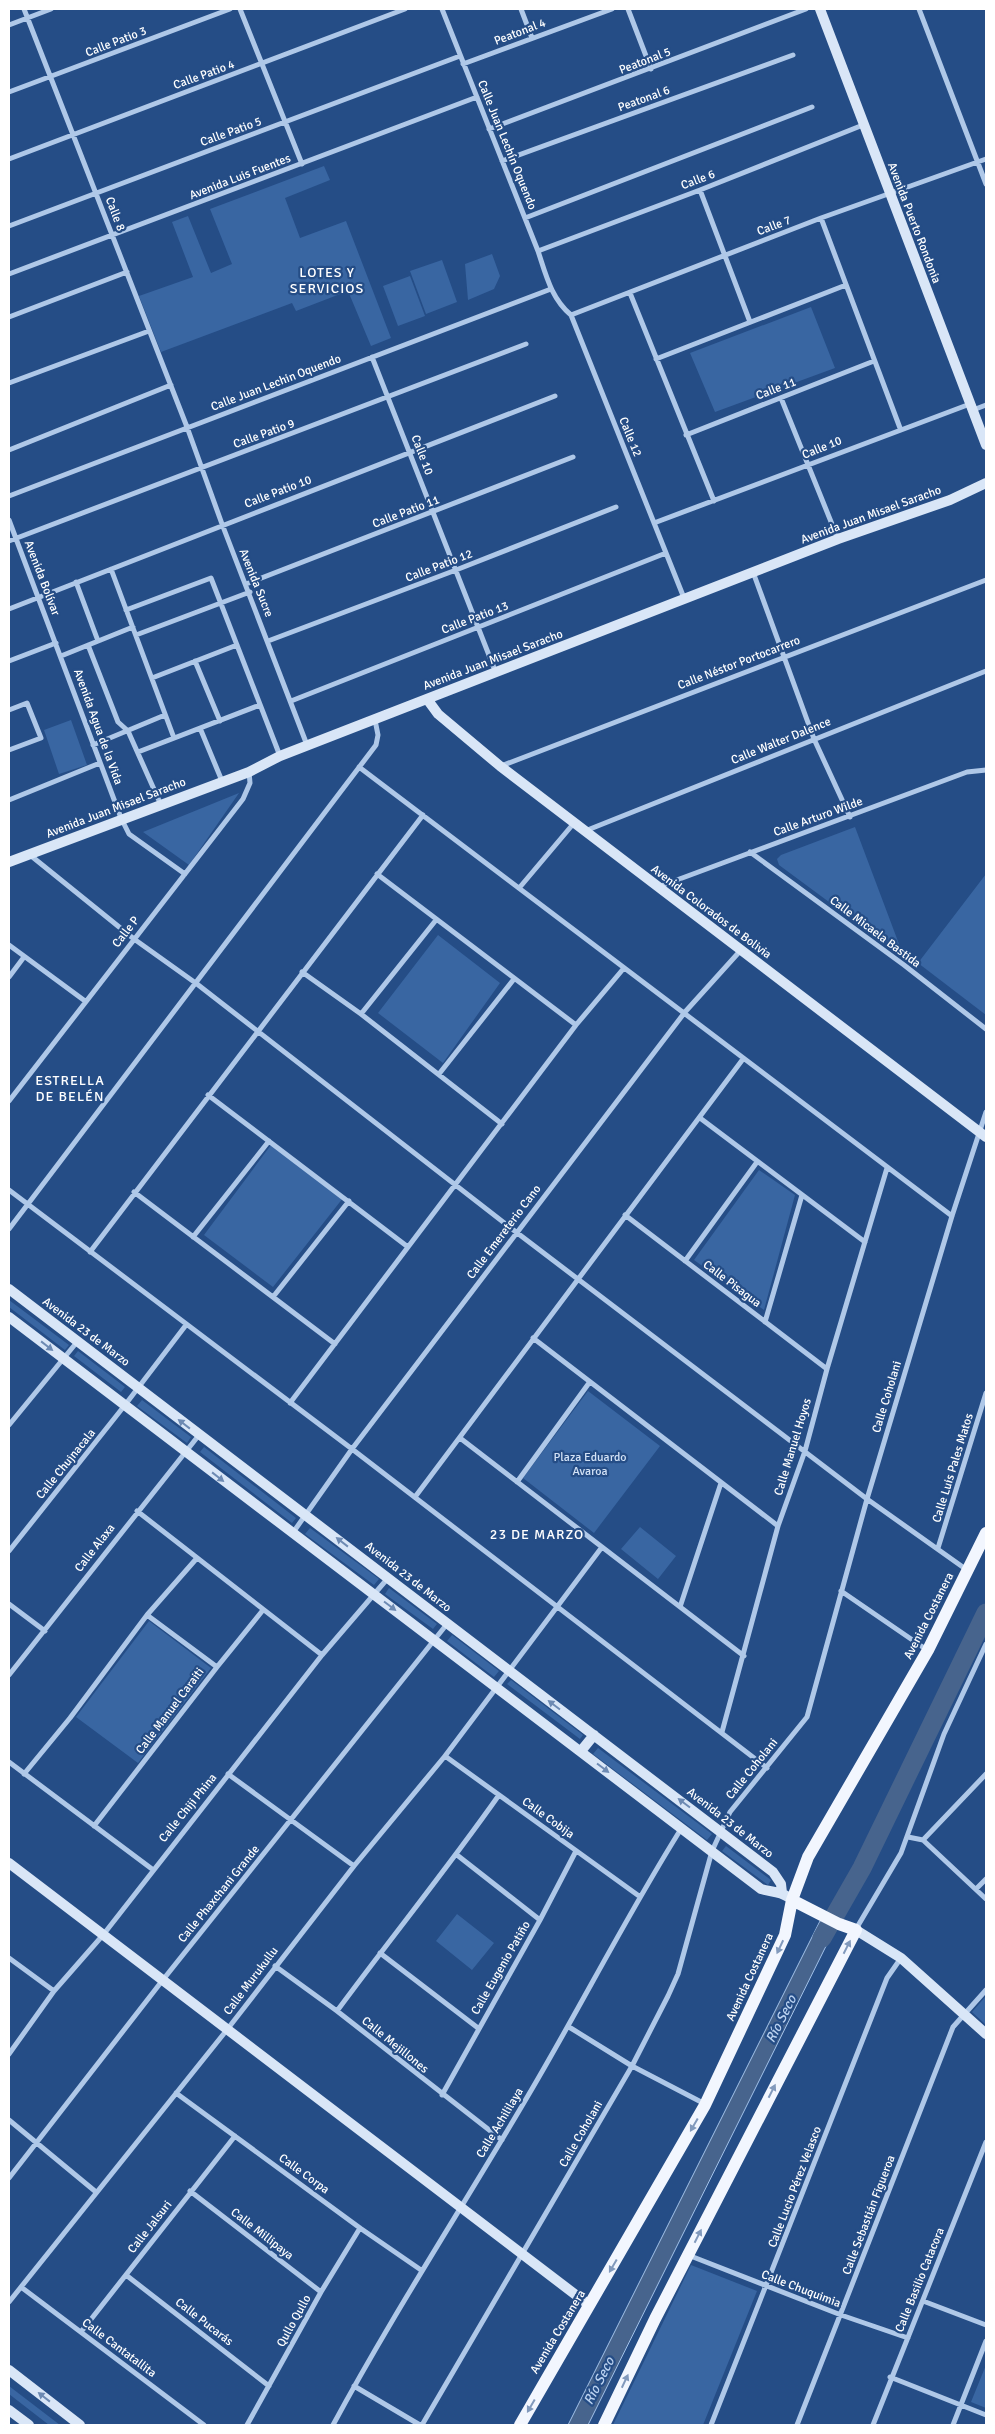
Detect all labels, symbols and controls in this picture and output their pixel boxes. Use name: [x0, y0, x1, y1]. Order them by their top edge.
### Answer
street label: Peatonal 4: [492, 15, 548, 49]
street label: Calle Patio 3: [83, 24, 149, 60]
street label: Peatonal 5: [617, 44, 673, 78]
street label: Calle Patio 4: [171, 57, 237, 93]
street label: Calle Juan Lechín Oquendo: [474, 78, 540, 212]
street label: Peatonal 6: [616, 83, 672, 115]
street label: Calle Patio 5: [198, 114, 264, 150]
street label: Avenida Luis Fuentes: [187, 151, 293, 203]
street label: Avenida Puerto Rondonia: [884, 160, 944, 286]
street label: Calle 6: [679, 167, 717, 193]
street label: Calle 8: [102, 195, 128, 233]
street label: Calle 7: [755, 213, 793, 239]
district label: LOTES Y SERVICIOS: [290, 264, 364, 297]
street label: Calle Juan Lechin Oquendo: [209, 351, 343, 415]
street label: Calle 11: [754, 375, 798, 403]
street label: Calle 12: [615, 415, 645, 459]
street label: Calle Patio 9: [231, 416, 297, 452]
street label: Calle 10: [408, 433, 436, 477]
street label: Calle 10: [800, 433, 844, 463]
street label: Calle Patio 10: [242, 472, 314, 512]
street label: Avenida Juan Misael Saracho: [799, 483, 943, 547]
street label: Calle Patio 11: [370, 492, 442, 532]
street label: Avenida Bolívar: [21, 538, 63, 618]
street label: Calle Patio 12: [403, 546, 475, 586]
street label: Avenida Sucre: [235, 547, 277, 619]
street label: Calle Patio 13: [439, 598, 511, 638]
street label: Avenida Juan Misael Saracho: [421, 626, 565, 694]
street label: Calle Néstor Portocarrero: [676, 633, 802, 693]
street label: Avenida Agua de la Vida: [70, 667, 126, 787]
street label: Calle Walter Dalence: [729, 714, 833, 768]
street label: Avenida Juan Misael Saracho: [44, 774, 188, 842]
street label: Calle Arturo Wilde: [771, 794, 865, 840]
street label: Avenida Colorados de Bolivia: [648, 862, 774, 962]
street label: Calle Micaela Bastida: [826, 893, 924, 971]
street label: Calle P: [109, 913, 143, 951]
district label: ESTRELLA DE BELÉN: [35, 1072, 105, 1105]
street label: Calle Emereterio Cano: [464, 1182, 544, 1282]
street label: Calle Pisagua: [700, 1257, 764, 1311]
street label: Avenida 23 de Marzo: [39, 1294, 133, 1370]
one-way arrow: [40, 1341, 53, 1352]
street label: Calle Coholani: [869, 1359, 905, 1435]
street label: Calle Manuel Hoyos: [771, 1397, 815, 1497]
street label: Calle Luis Pales Matos: [929, 1412, 977, 1524]
one-way arrow: [178, 1418, 191, 1429]
street label: Calle Chujnacala: [33, 1426, 99, 1502]
park label: Plaza Eduardo Avaroa: [553, 1450, 627, 1479]
one-way arrow: [211, 1471, 224, 1482]
street label: Calle Alaxa: [72, 1521, 118, 1575]
district label: 23 DE MARZO: [490, 1526, 584, 1543]
one-way arrow: [335, 1537, 349, 1547]
street label: Avenida 23 de Marzo: [362, 1539, 454, 1615]
street label: Avenida Costanera: [901, 1570, 957, 1662]
one-way arrow: [383, 1601, 396, 1612]
street label: Calle Manuel Caraiti: [133, 1665, 207, 1757]
one-way arrow: [547, 1700, 561, 1710]
street label: Calle Coholani: [723, 1735, 781, 1803]
one-way arrow: [596, 1763, 609, 1774]
street label: Calle Chiji Phina: [156, 1771, 220, 1845]
street label: Avenida 23 de Marzo: [684, 1785, 776, 1861]
street label: Calle Cobija: [519, 1794, 577, 1842]
one-way arrow: [678, 1798, 691, 1809]
street label: Calle Phaxchani Grande: [175, 1842, 263, 1946]
street label: Calle Eugenio Patiño: [468, 1918, 534, 2018]
street label: Avenida Costanera: [723, 1931, 777, 2023]
one-way arrow: [776, 1940, 784, 1954]
one-way arrow: [843, 1940, 851, 1954]
street label: Calle Murukullu: [220, 1944, 282, 2018]
water label: Río Seco: [762, 1992, 801, 2046]
street label: Calle Mejillones: [358, 2013, 432, 2077]
one-way arrow: [768, 2084, 776, 2099]
street label: Calle Achililaya: [473, 2085, 527, 2161]
street label: Calle Coholani: [556, 2098, 606, 2170]
one-way arrow: [690, 2117, 698, 2132]
street label: Calle Lucio Pérez Velasco: [765, 2124, 825, 2250]
street label: Calle Corpa: [276, 2151, 332, 2197]
street label: Calle Sebastián Figueroa: [839, 2153, 899, 2277]
street label: Calle Jalsuri: [125, 2198, 175, 2256]
street label: Calle Millipaya: [228, 2205, 296, 2263]
street label: Calle Basilio Catacora: [892, 2225, 948, 2335]
one-way arrow: [694, 2229, 702, 2243]
one-way arrow: [609, 2259, 618, 2272]
street label: Calle Chuquimia: [759, 2267, 843, 2311]
street label: Avenida Costanera: [527, 2287, 589, 2377]
street label: Qullo Qullo: [274, 2292, 314, 2350]
street label: Calle Pucarás: [172, 2295, 236, 2349]
street label: Calle Cantatallita: [79, 2315, 159, 2381]
water label: Río Seco: [580, 2354, 619, 2408]
one-way arrow: [621, 2374, 629, 2388]
one-way arrow: [38, 2392, 51, 2403]
one-way arrow: [527, 2398, 535, 2413]

